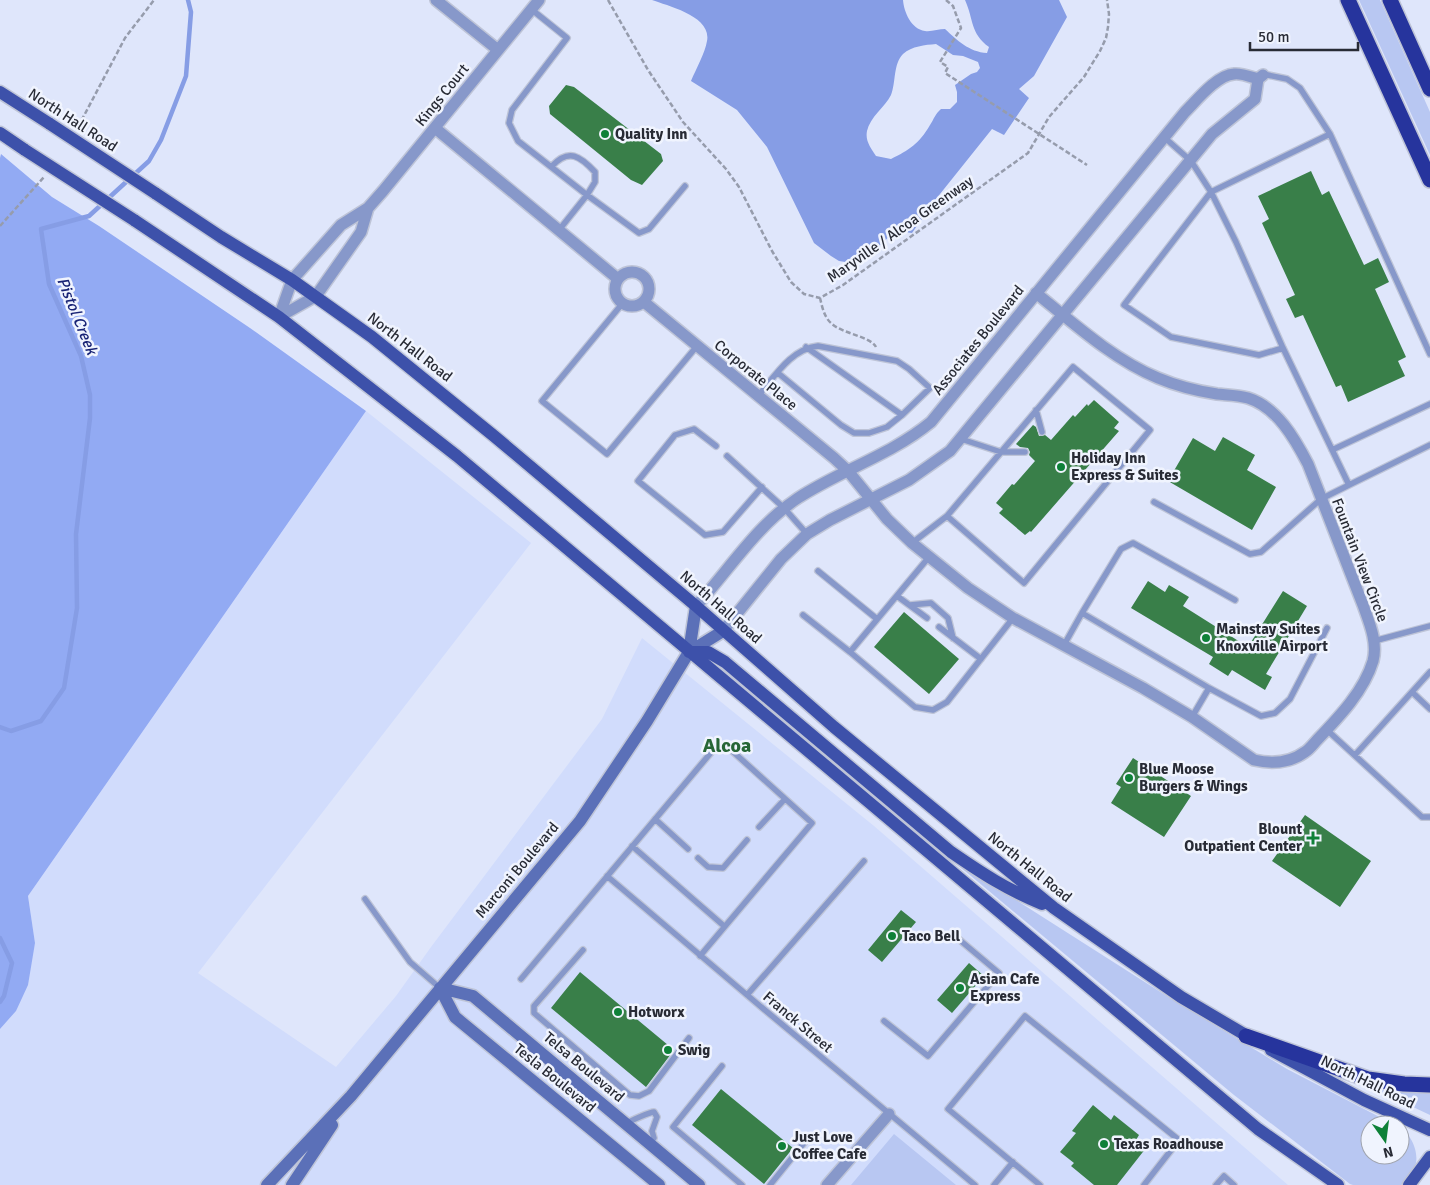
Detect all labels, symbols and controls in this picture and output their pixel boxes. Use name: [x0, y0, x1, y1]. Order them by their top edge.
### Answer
scale bar: [1250, 20, 1358, 52]
text: 50 m: [1258, 28, 1289, 46]
street label: Kings Court: [411, 60, 473, 130]
street label: North Hall Road: [25, 85, 121, 155]
place label: Quality Inn: [615, 125, 688, 143]
marker: Quality Inn: [599, 128, 611, 140]
street label: Maryville / Alcoa Greenway: [823, 172, 977, 286]
water label: Pistol Creek: [52, 274, 102, 359]
street label: Associates Boulevard: [928, 282, 1028, 398]
street label: North Hall Road: [364, 308, 456, 386]
street label: Corporate Place: [711, 336, 801, 414]
place label: Holiday Inn Express & Suites: [1071, 449, 1179, 484]
marker: Holiday Inn Express & Suites: [1055, 461, 1067, 473]
street label: Fountain View Circle: [1328, 495, 1392, 625]
street label: North Hall Road: [676, 567, 766, 647]
place label: Mainstay Suites Knoxville Airport: [1216, 620, 1328, 655]
marker: Mainstay Suites Knoxville Airport: [1200, 632, 1212, 644]
district label: Alcoa: [703, 733, 751, 758]
place label: Blue Moose Burgers & Wings: [1139, 760, 1248, 795]
marker: Blue Moose Burgers & Wings: [1123, 772, 1135, 784]
street label: Marconi Boulevard: [472, 818, 562, 922]
place label: Blount Outpatient Center: [1184, 820, 1302, 855]
street label: North Hall Road: [985, 828, 1075, 906]
marker: Blount Outpatient Center: [1306, 831, 1320, 845]
place label: Taco Bell: [902, 927, 961, 945]
marker: Taco Bell: [886, 930, 898, 942]
place label: Asian Cafe Express: [970, 970, 1040, 1005]
marker: Asian Cafe Express: [954, 982, 966, 994]
street label: Franck Street: [759, 988, 837, 1056]
place label: Hotworx: [628, 1003, 685, 1021]
marker: Hotworx: [612, 1006, 624, 1018]
street label: Telsa Boulevard: [540, 1028, 628, 1106]
street label: Tesla Boulevard: [511, 1040, 600, 1116]
place label: Swig: [678, 1041, 710, 1059]
marker: Swig: [662, 1044, 674, 1056]
street label: North Hall Road: [1318, 1051, 1418, 1113]
north arrow: [1360, 1115, 1410, 1165]
place label: Just Love Coffee Cafe: [792, 1128, 867, 1163]
place label: Texas Roadhouse: [1114, 1135, 1223, 1153]
marker: Texas Roadhouse: [1098, 1138, 1110, 1150]
marker: Just Love Coffee Cafe: [776, 1140, 788, 1152]
text: N: [1381, 1143, 1395, 1162]

